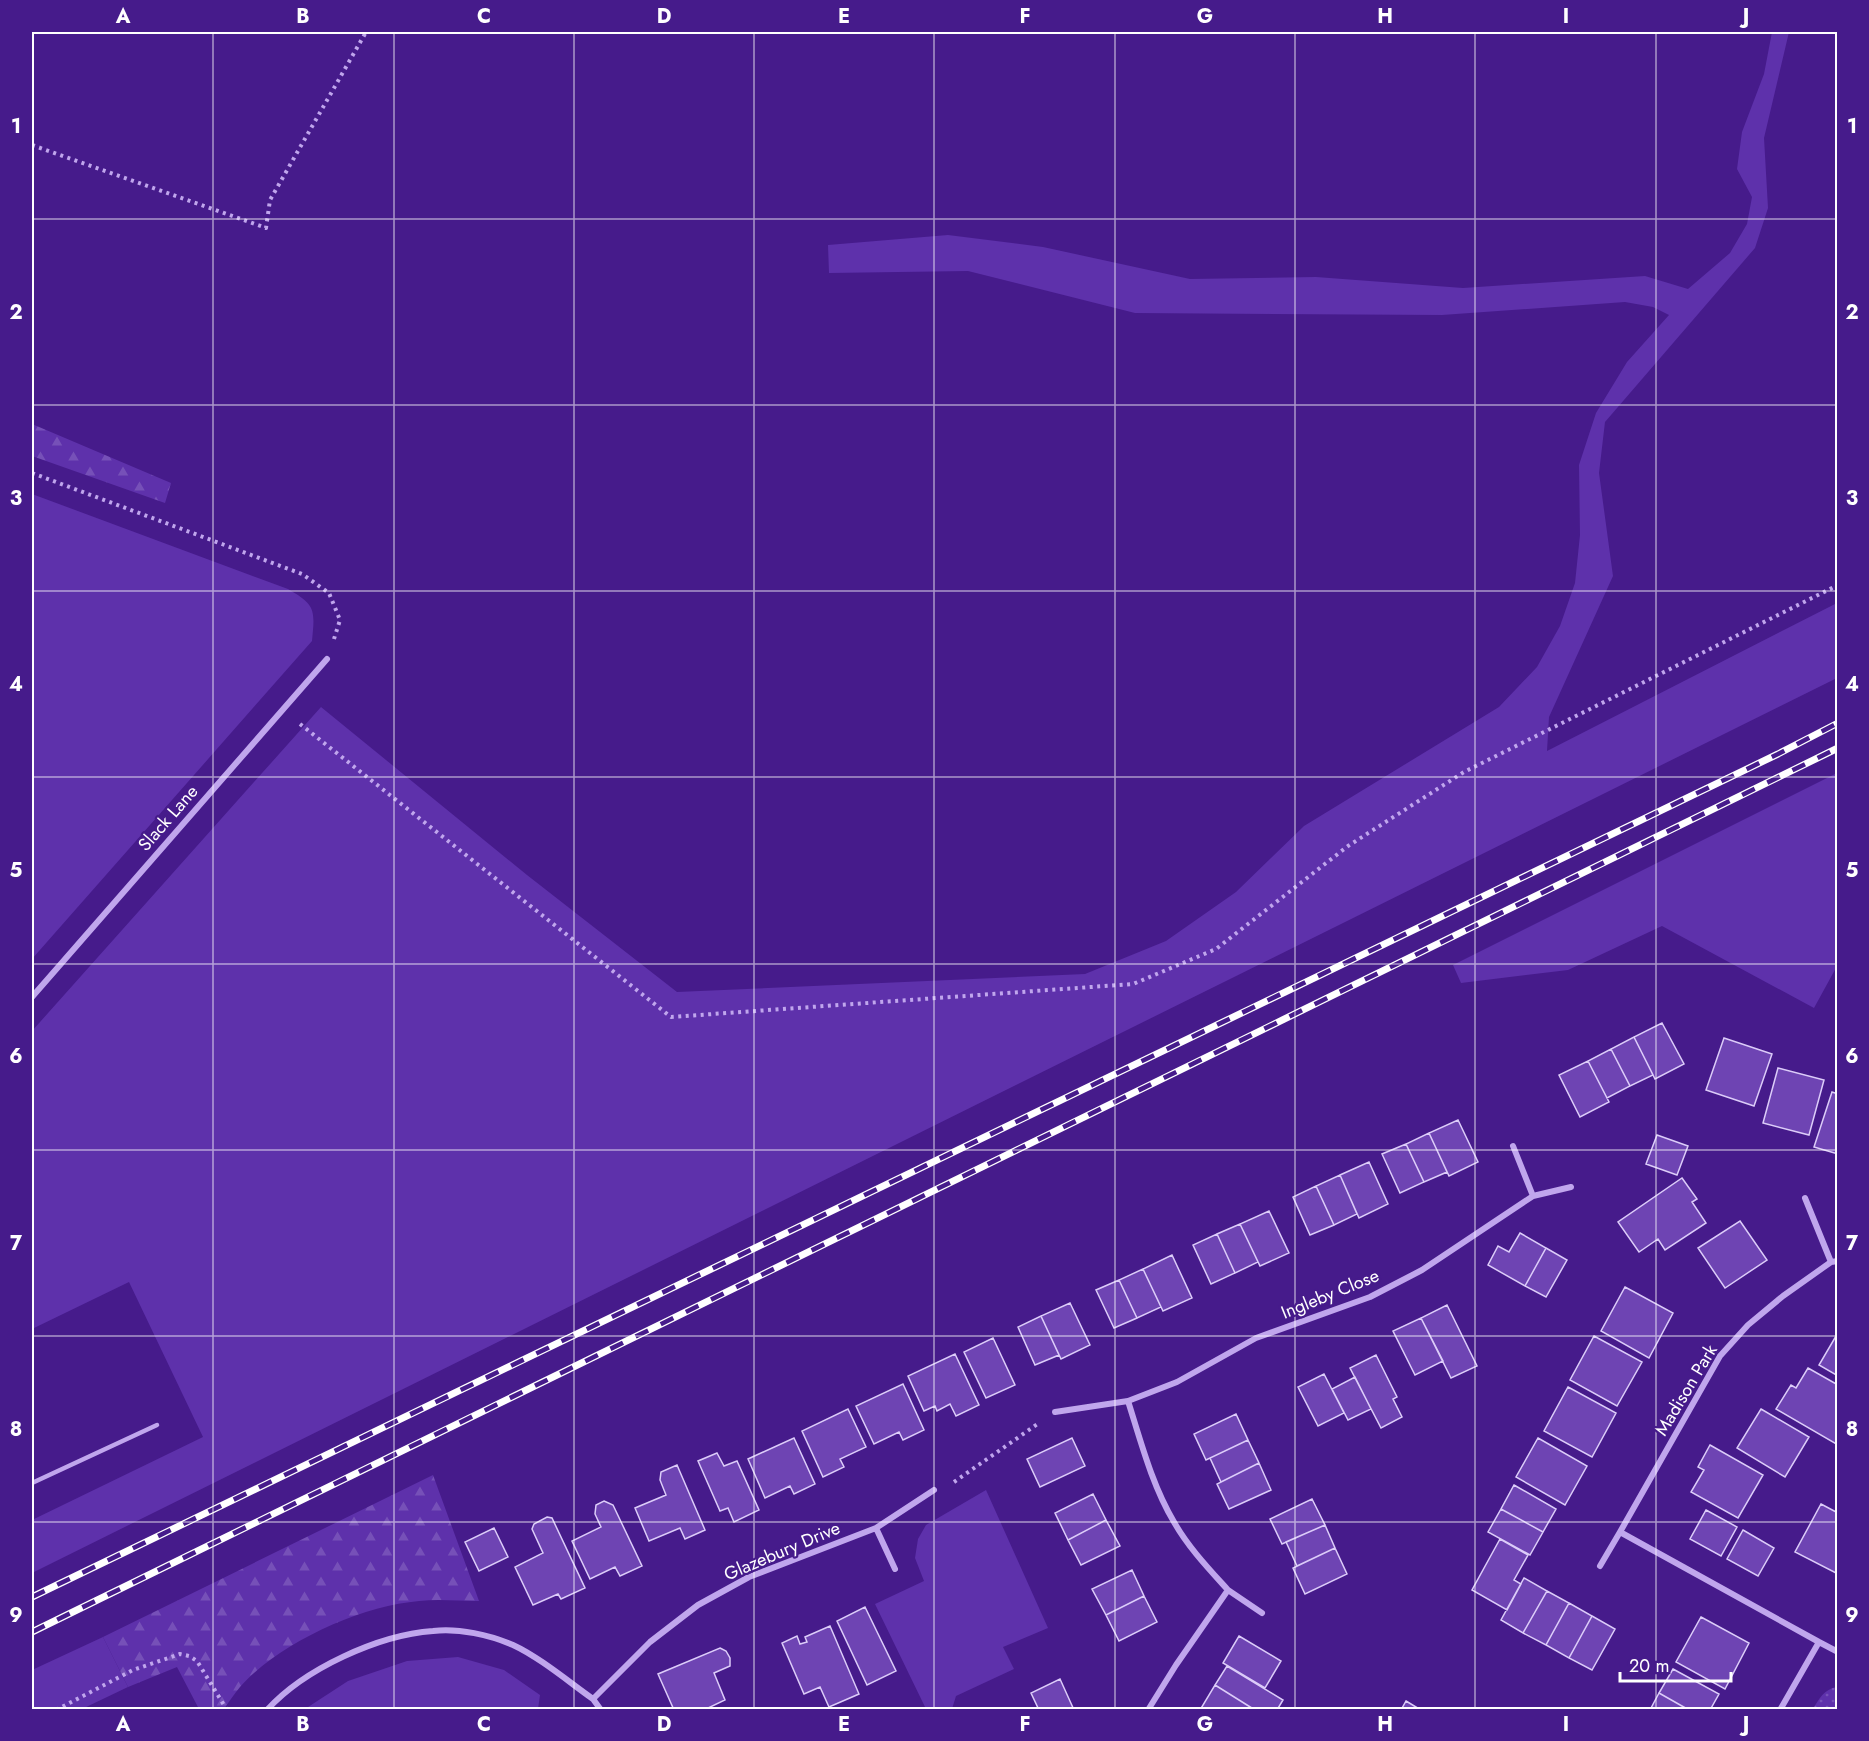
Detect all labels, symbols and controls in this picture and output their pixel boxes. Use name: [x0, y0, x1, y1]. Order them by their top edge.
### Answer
text: A: [115, 2, 131, 31]
text: B: [296, 2, 310, 31]
text: C: [477, 2, 491, 31]
text: D: [657, 2, 671, 31]
text: E: [838, 2, 850, 31]
text: F: [1019, 2, 1031, 31]
text: G: [1197, 2, 1213, 31]
text: H: [1377, 2, 1393, 31]
text: I: [1563, 2, 1569, 31]
text: J: [1739, 2, 1749, 31]
text: 1: [11, 112, 21, 141]
text: 1: [1847, 112, 1857, 141]
text: 2: [9, 298, 23, 327]
text: 2: [1845, 298, 1859, 327]
text: 3: [10, 484, 22, 513]
text: 3: [1846, 484, 1858, 513]
text: 4: [9, 670, 23, 699]
text: 4: [1845, 670, 1859, 699]
street label: Slack Lane: [132, 779, 204, 857]
text: 5: [10, 856, 23, 885]
text: 5: [1846, 856, 1859, 885]
text: 6: [9, 1042, 23, 1071]
text: 6: [1845, 1042, 1859, 1071]
text: 7: [10, 1229, 23, 1258]
text: 7: [1846, 1229, 1859, 1258]
street label: Ingleby Close: [1277, 1263, 1383, 1325]
street label: Madison Park: [1649, 1339, 1723, 1440]
text: 8: [10, 1415, 22, 1444]
text: 8: [1846, 1415, 1858, 1444]
street label: Glazebury Drive: [720, 1515, 844, 1587]
text: 9: [9, 1601, 23, 1630]
text: 9: [1845, 1601, 1859, 1630]
scale bar: [1620, 1645, 1731, 1683]
text: 20 m: [1629, 1653, 1669, 1679]
text: A: [115, 1710, 131, 1739]
text: B: [296, 1710, 310, 1739]
text: C: [477, 1710, 491, 1739]
text: D: [657, 1710, 671, 1739]
text: E: [838, 1710, 850, 1739]
text: F: [1019, 1710, 1031, 1739]
text: G: [1197, 1710, 1213, 1739]
text: H: [1377, 1710, 1393, 1739]
text: I: [1563, 1710, 1569, 1739]
text: J: [1739, 1710, 1749, 1739]

